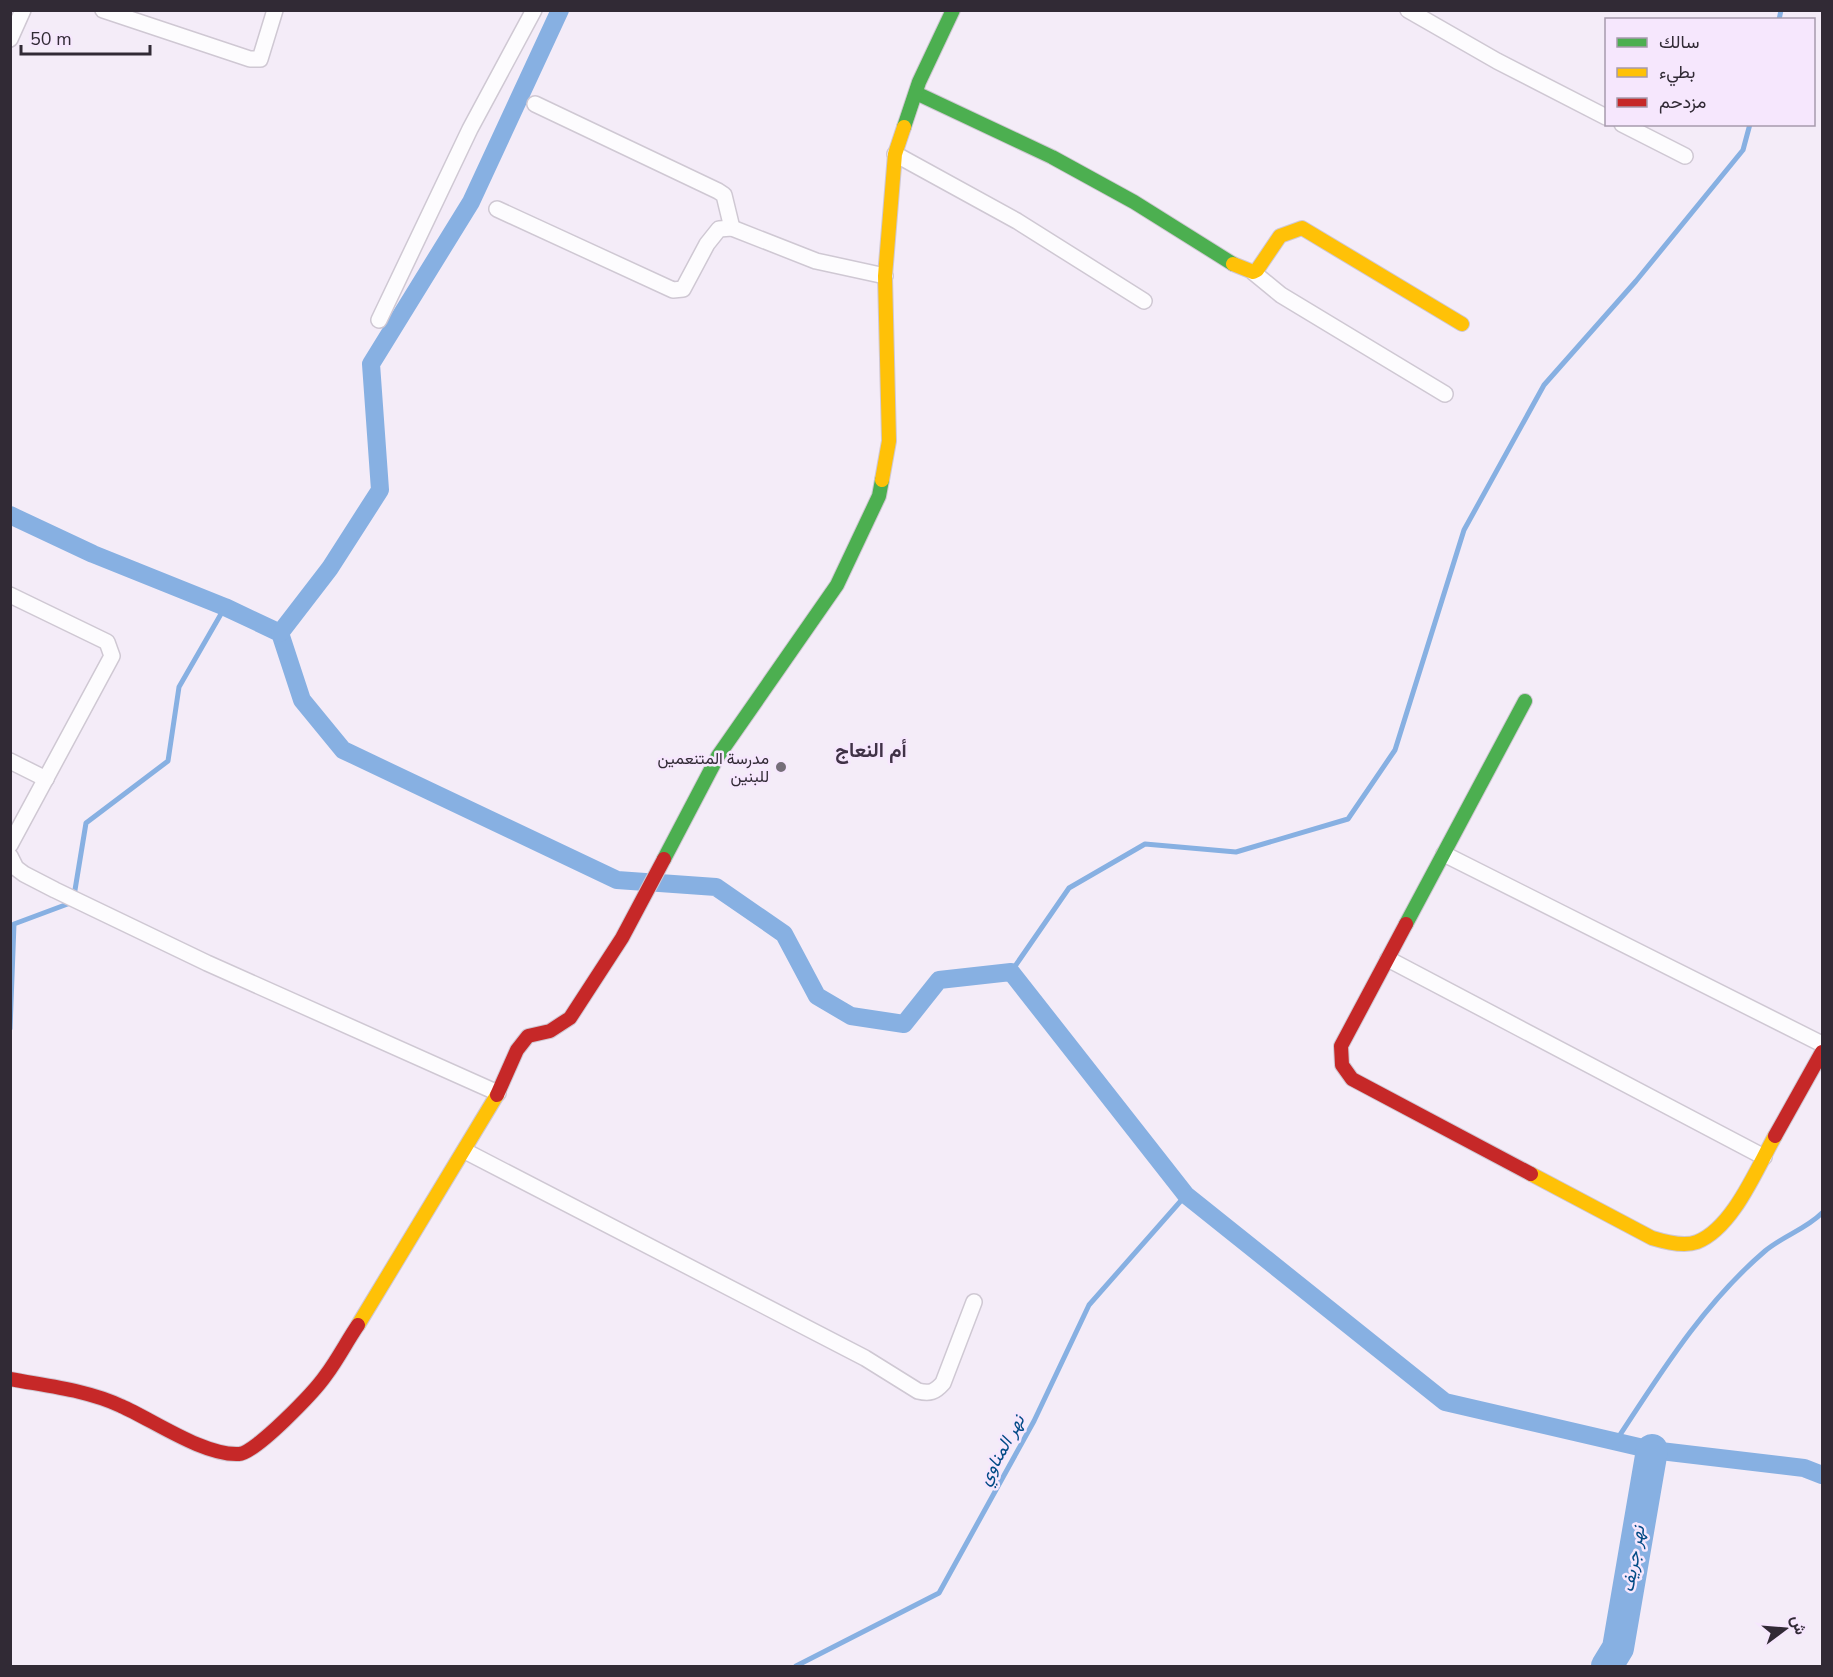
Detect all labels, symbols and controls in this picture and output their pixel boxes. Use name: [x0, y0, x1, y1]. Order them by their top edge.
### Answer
scale bar: [21, 18, 150, 56]
legend: [1605, 18, 1815, 126]
text: 50 m: [30, 27, 72, 51]
text: سالك: [1659, 30, 1699, 54]
text: بطيء: [1659, 60, 1695, 87]
text: مزدحم: [1659, 90, 1706, 114]
district label: أم النعاج: [835, 737, 907, 764]
place label: مدرسة المتنعمين للبنين: [657, 748, 769, 788]
marker: مدرسة المتنعمين للبنين: [774, 760, 788, 774]
water label: نهر المناوي: [972, 1410, 1033, 1491]
water label: نهر جريف: [1615, 1523, 1651, 1594]
north arrow: [1755, 1599, 1815, 1659]
text: ش: [1785, 1613, 1812, 1637]

